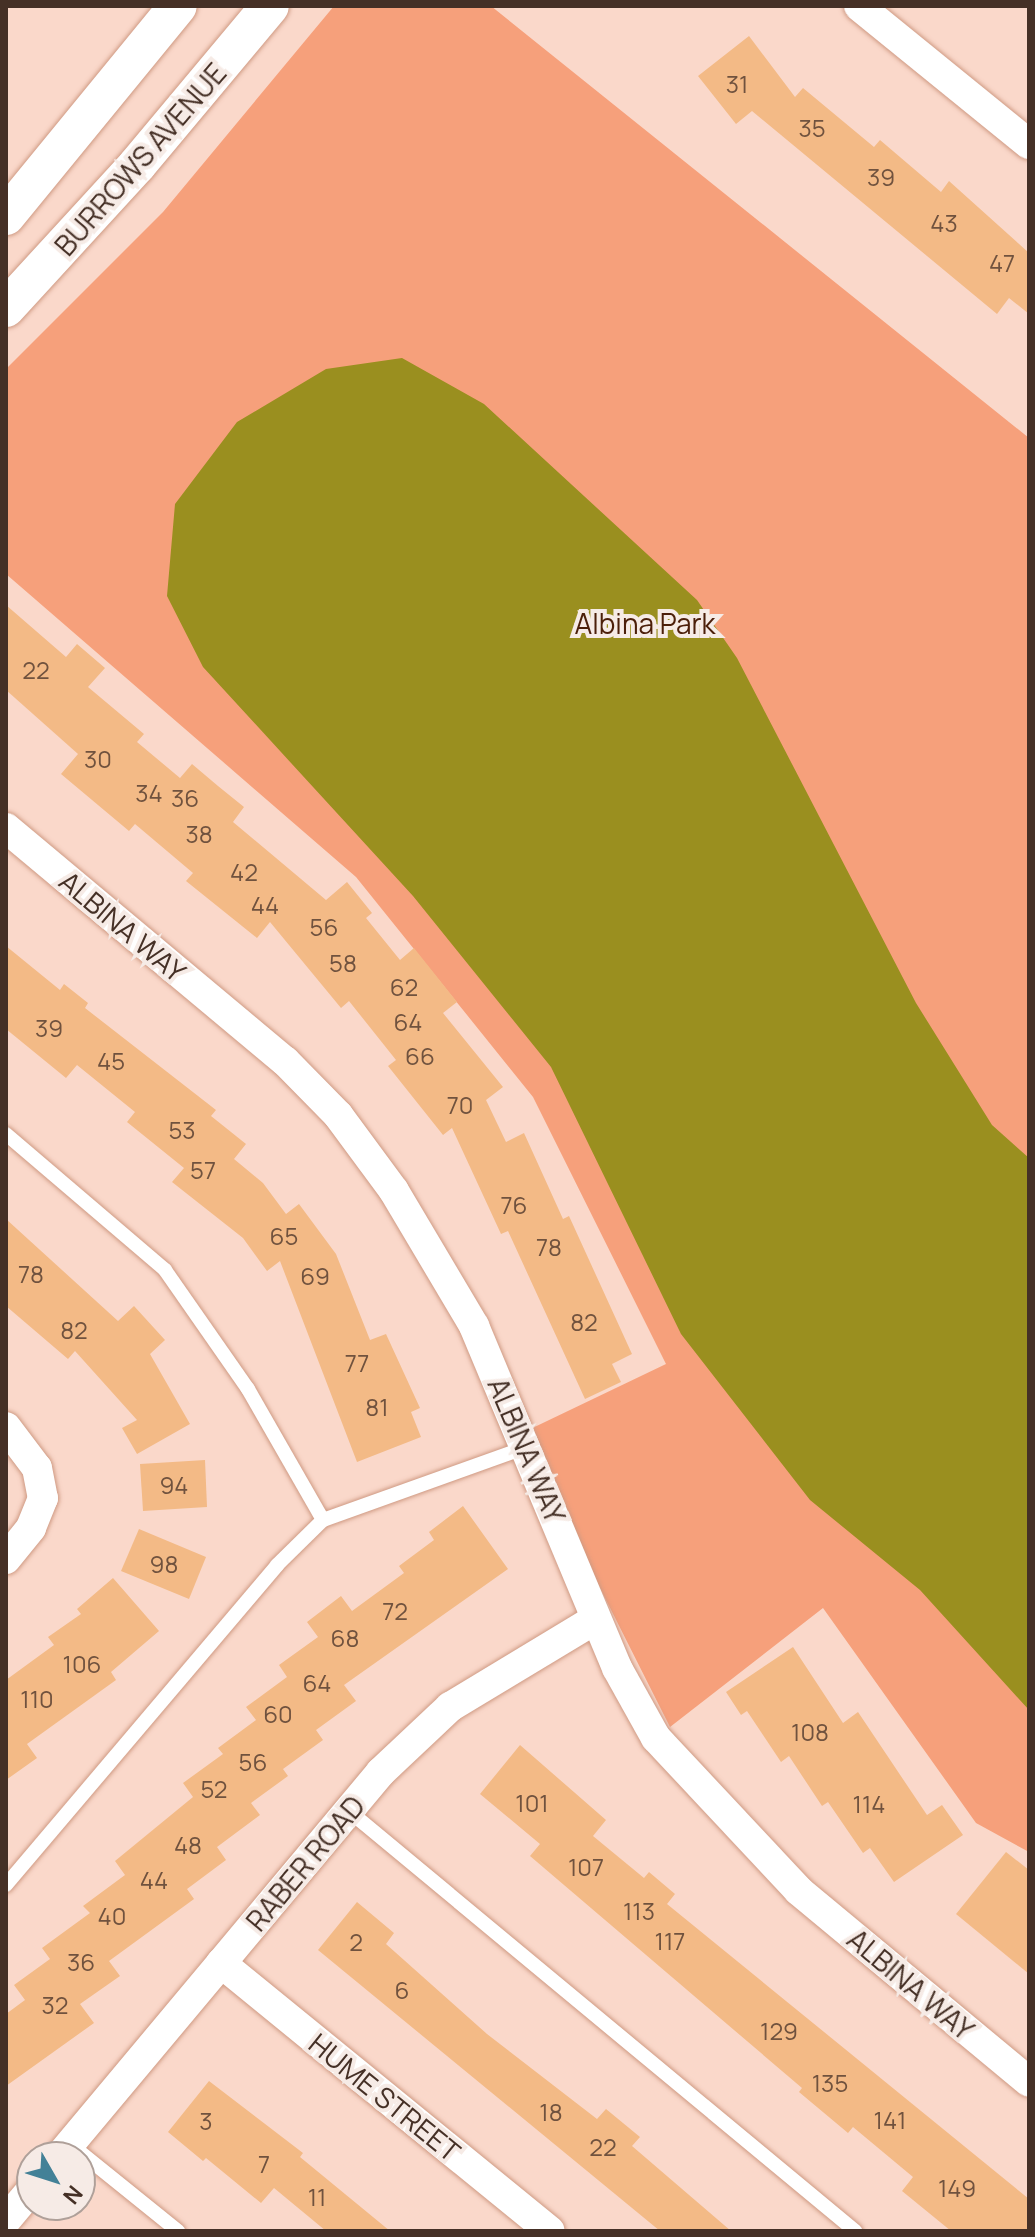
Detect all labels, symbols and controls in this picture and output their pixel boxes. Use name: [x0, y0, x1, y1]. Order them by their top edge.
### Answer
street label: BURROWS AVENUE: [47, 56, 233, 262]
house number: 31: [726, 70, 748, 98]
house number: 35: [798, 114, 826, 142]
house number: 39: [867, 163, 895, 191]
house number: 43: [930, 209, 958, 237]
house number: 47: [989, 249, 1015, 277]
park label: Albina Park: [575, 606, 715, 640]
house number: 22: [22, 656, 50, 684]
house number: 30: [84, 745, 112, 773]
house number: 34: [135, 779, 163, 807]
house number: 36: [171, 784, 199, 812]
house number: 38: [185, 820, 213, 848]
house number: 42: [230, 858, 258, 886]
street label: ALBINA WAY: [53, 864, 193, 988]
house number: 44: [251, 891, 279, 919]
house number: 56: [310, 913, 338, 941]
house number: 58: [329, 949, 357, 977]
house number: 62: [390, 973, 418, 1001]
house number: 64: [393, 1008, 423, 1036]
house number: 39: [35, 1014, 63, 1042]
house number: 66: [405, 1042, 435, 1070]
house number: 45: [97, 1047, 125, 1075]
house number: 70: [447, 1091, 473, 1119]
house number: 53: [168, 1116, 196, 1144]
house number: 57: [190, 1156, 216, 1184]
house number: 76: [501, 1191, 527, 1219]
house number: 65: [270, 1222, 298, 1250]
house number: 78: [536, 1233, 562, 1261]
house number: 78: [18, 1260, 44, 1288]
house number: 69: [300, 1262, 330, 1290]
house number: 82: [570, 1308, 598, 1336]
house number: 82: [60, 1316, 88, 1344]
house number: 77: [345, 1349, 369, 1377]
street label: ALBINA WAY: [481, 1373, 573, 1527]
house number: 81: [365, 1393, 389, 1421]
house number: 94: [159, 1471, 189, 1499]
house number: 98: [150, 1550, 178, 1578]
house number: 72: [382, 1597, 408, 1625]
house number: 68: [331, 1624, 359, 1652]
house number: 106: [63, 1650, 101, 1678]
house number: 64: [302, 1669, 332, 1697]
house number: 110: [20, 1685, 54, 1713]
house number: 60: [263, 1700, 293, 1728]
house number: 108: [791, 1718, 829, 1746]
house number: 56: [239, 1748, 267, 1776]
house number: 52: [201, 1775, 227, 1803]
street label: RABER ROAD: [239, 1789, 371, 1937]
house number: 101: [515, 1789, 549, 1817]
house number: 114: [853, 1790, 885, 1818]
house number: 48: [174, 1831, 202, 1859]
house number: 107: [568, 1853, 604, 1881]
house number: 44: [140, 1866, 168, 1894]
house number: 113: [623, 1897, 655, 1925]
house number: 40: [98, 1902, 126, 1930]
street label: ALBINA WAY: [841, 1922, 981, 2046]
house number: 117: [655, 1927, 685, 1955]
house number: 2: [349, 1928, 363, 1956]
house number: 36: [67, 1948, 95, 1976]
house number: 6: [395, 1976, 409, 2004]
house number: 32: [42, 1991, 68, 2019]
house number: 129: [760, 2017, 798, 2045]
street label: HUME STREET: [303, 2026, 467, 2168]
house number: 135: [812, 2069, 848, 2097]
house number: 18: [539, 2098, 563, 2126]
house number: 141: [874, 2106, 906, 2134]
house number: 3: [199, 2107, 213, 2135]
house number: 22: [589, 2133, 617, 2161]
north arrow: [16, 2141, 96, 2221]
house number: 7: [258, 2150, 270, 2178]
house number: 149: [938, 2174, 976, 2202]
text: N: [56, 2179, 90, 2210]
house number: 11: [308, 2183, 326, 2211]

